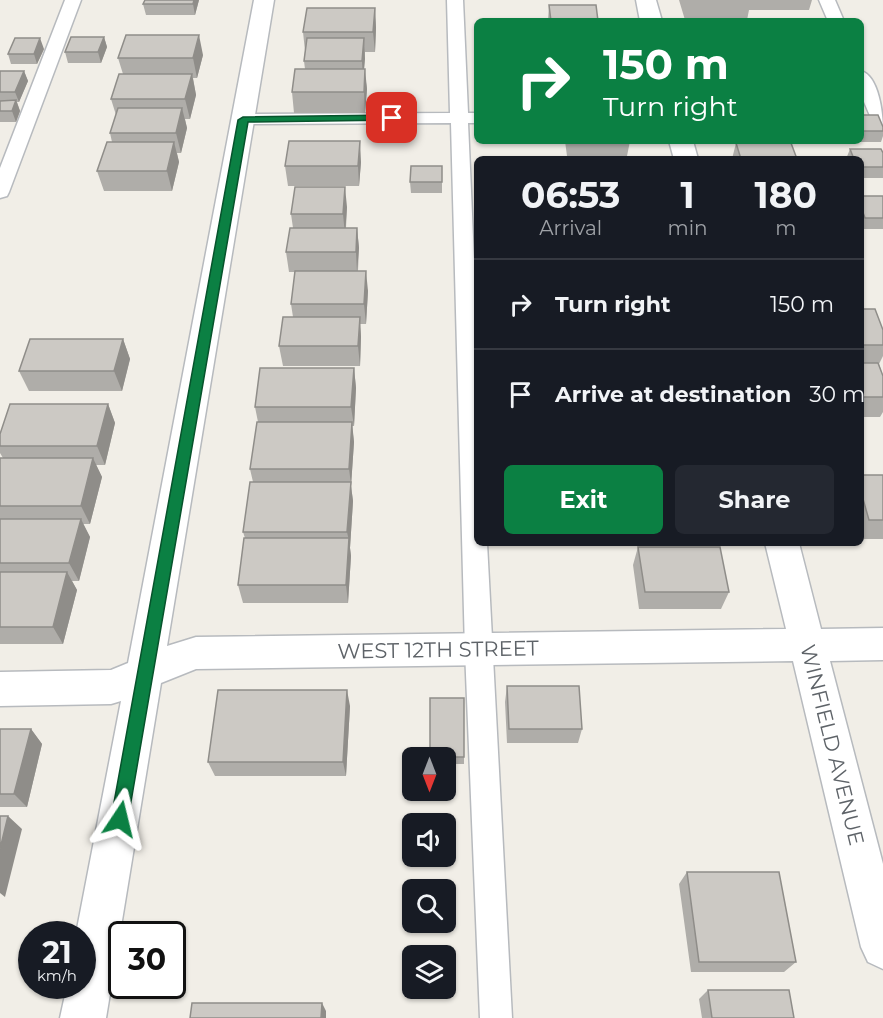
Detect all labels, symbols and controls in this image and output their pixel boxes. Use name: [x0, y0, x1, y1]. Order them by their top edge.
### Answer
text: 150 m: [603, 38, 729, 90]
icon: right: [504, 42, 582, 120]
text: Turn right: [603, 90, 738, 123]
pin: [366, 92, 417, 143]
icon: arrive: [375, 101, 408, 134]
text: 06:53: [521, 173, 620, 217]
text: 1: [680, 173, 695, 217]
text: 180: [755, 173, 817, 217]
text: Arrival: [539, 216, 602, 240]
text: min: [667, 216, 708, 240]
text: m: [775, 216, 796, 240]
icon: right: [504, 288, 537, 321]
text: Turn right: [555, 291, 670, 318]
text: 150 m: [770, 291, 834, 318]
icon: arrive: [504, 378, 537, 411]
text: Arrive at destination: [555, 381, 791, 408]
text: 30 m: [809, 381, 865, 408]
button: Exit: [504, 465, 663, 534]
button: Share: [675, 465, 834, 534]
street label: WEST 12TH STREET: [337, 635, 539, 664]
street label: WINFIELD AVENUE: [795, 642, 870, 848]
north arrow: [402, 747, 456, 801]
map controls: [402, 747, 456, 999]
position arrow: [88, 787, 152, 851]
button: sound: [402, 813, 456, 867]
button: search: [402, 879, 456, 933]
speed limit sign: 30: [108, 921, 186, 999]
text: 21: [42, 934, 72, 971]
button: layers: [402, 945, 456, 999]
text: km/h: [37, 966, 77, 985]

